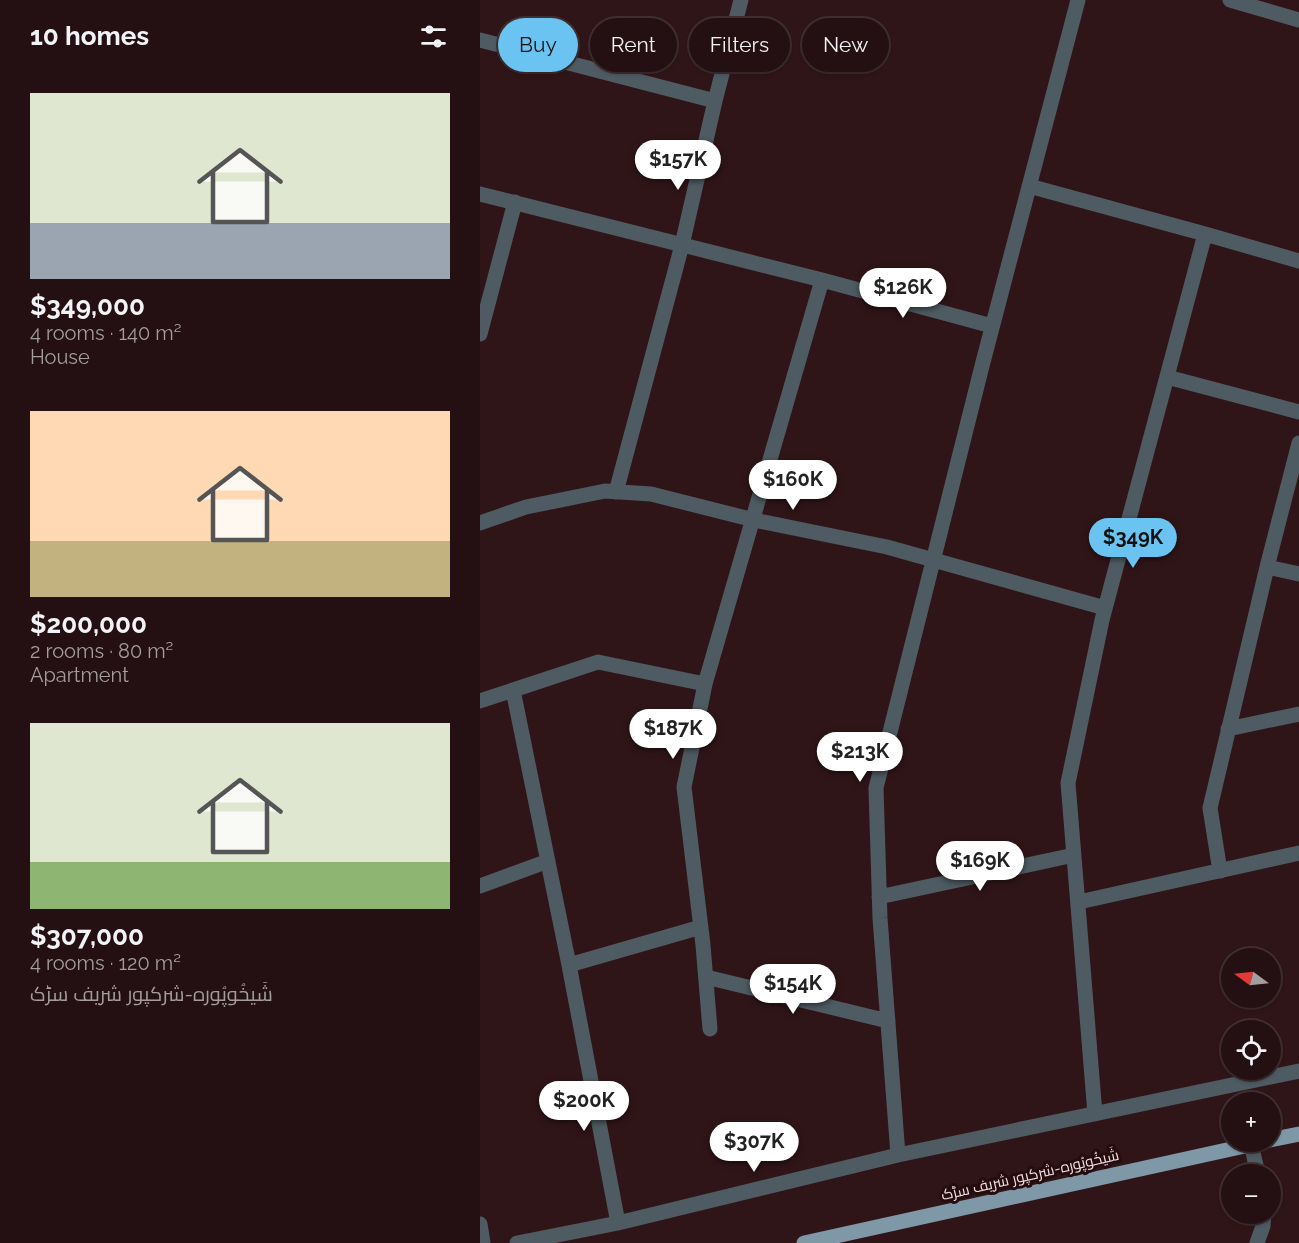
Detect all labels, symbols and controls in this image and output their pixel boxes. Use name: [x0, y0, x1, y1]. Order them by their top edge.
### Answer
chip: Buy: [498, 18, 578, 72]
chip: Rent: [590, 18, 677, 72]
chip: Filters: [689, 18, 790, 72]
chip: New: [802, 18, 889, 72]
icon: filters: [417, 20, 450, 53]
text: 10 homes: [30, 21, 149, 51]
icon: home: [186, 132, 294, 240]
pin: $157K: [636, 140, 720, 191]
text: $157K: [649, 147, 707, 171]
pin: $126K: [861, 268, 945, 319]
text: $126K: [873, 275, 933, 299]
text: $349,000: [30, 291, 145, 321]
text: 4 rooms · 140 m²: [30, 321, 182, 345]
text: House: [30, 345, 90, 369]
icon: home: [186, 450, 294, 558]
pin: $160K: [751, 460, 835, 511]
text: $160K: [763, 467, 823, 491]
pin: $349K: [1091, 518, 1175, 569]
text: $349K: [1103, 525, 1163, 549]
text: $200,000: [30, 609, 147, 639]
text: 2 rooms · 80 m²: [30, 639, 173, 663]
text: Apartment: [30, 663, 129, 687]
pin: $187K: [631, 709, 715, 760]
text: $187K: [643, 716, 703, 740]
pin: $213K: [818, 732, 902, 783]
text: $213K: [831, 739, 889, 763]
icon: home: [186, 762, 294, 870]
pin: $169K: [938, 841, 1022, 892]
text: $169K: [950, 848, 1010, 872]
text: $307,000: [30, 921, 144, 951]
north arrow: [1221, 948, 1281, 1008]
map controls: [1221, 948, 1281, 1224]
text: 4 rooms · 120 m²: [30, 951, 181, 975]
pin: $154K: [751, 964, 835, 1015]
text: $154K: [764, 971, 822, 995]
text: شَيخُوپُورہ-شرکپور شریف سڑک: [30, 982, 273, 1006]
button: locate: [1221, 1020, 1281, 1080]
pin: $200K: [542, 1081, 626, 1132]
text: $200K: [553, 1088, 615, 1112]
button: +: [1221, 1092, 1281, 1152]
pin: $307K: [712, 1122, 796, 1173]
text: $307K: [724, 1129, 784, 1153]
street label: شَيخُوپُورہ-شرکپور شریف سڑک: [939, 1145, 1121, 1205]
button: −: [1221, 1164, 1281, 1224]

